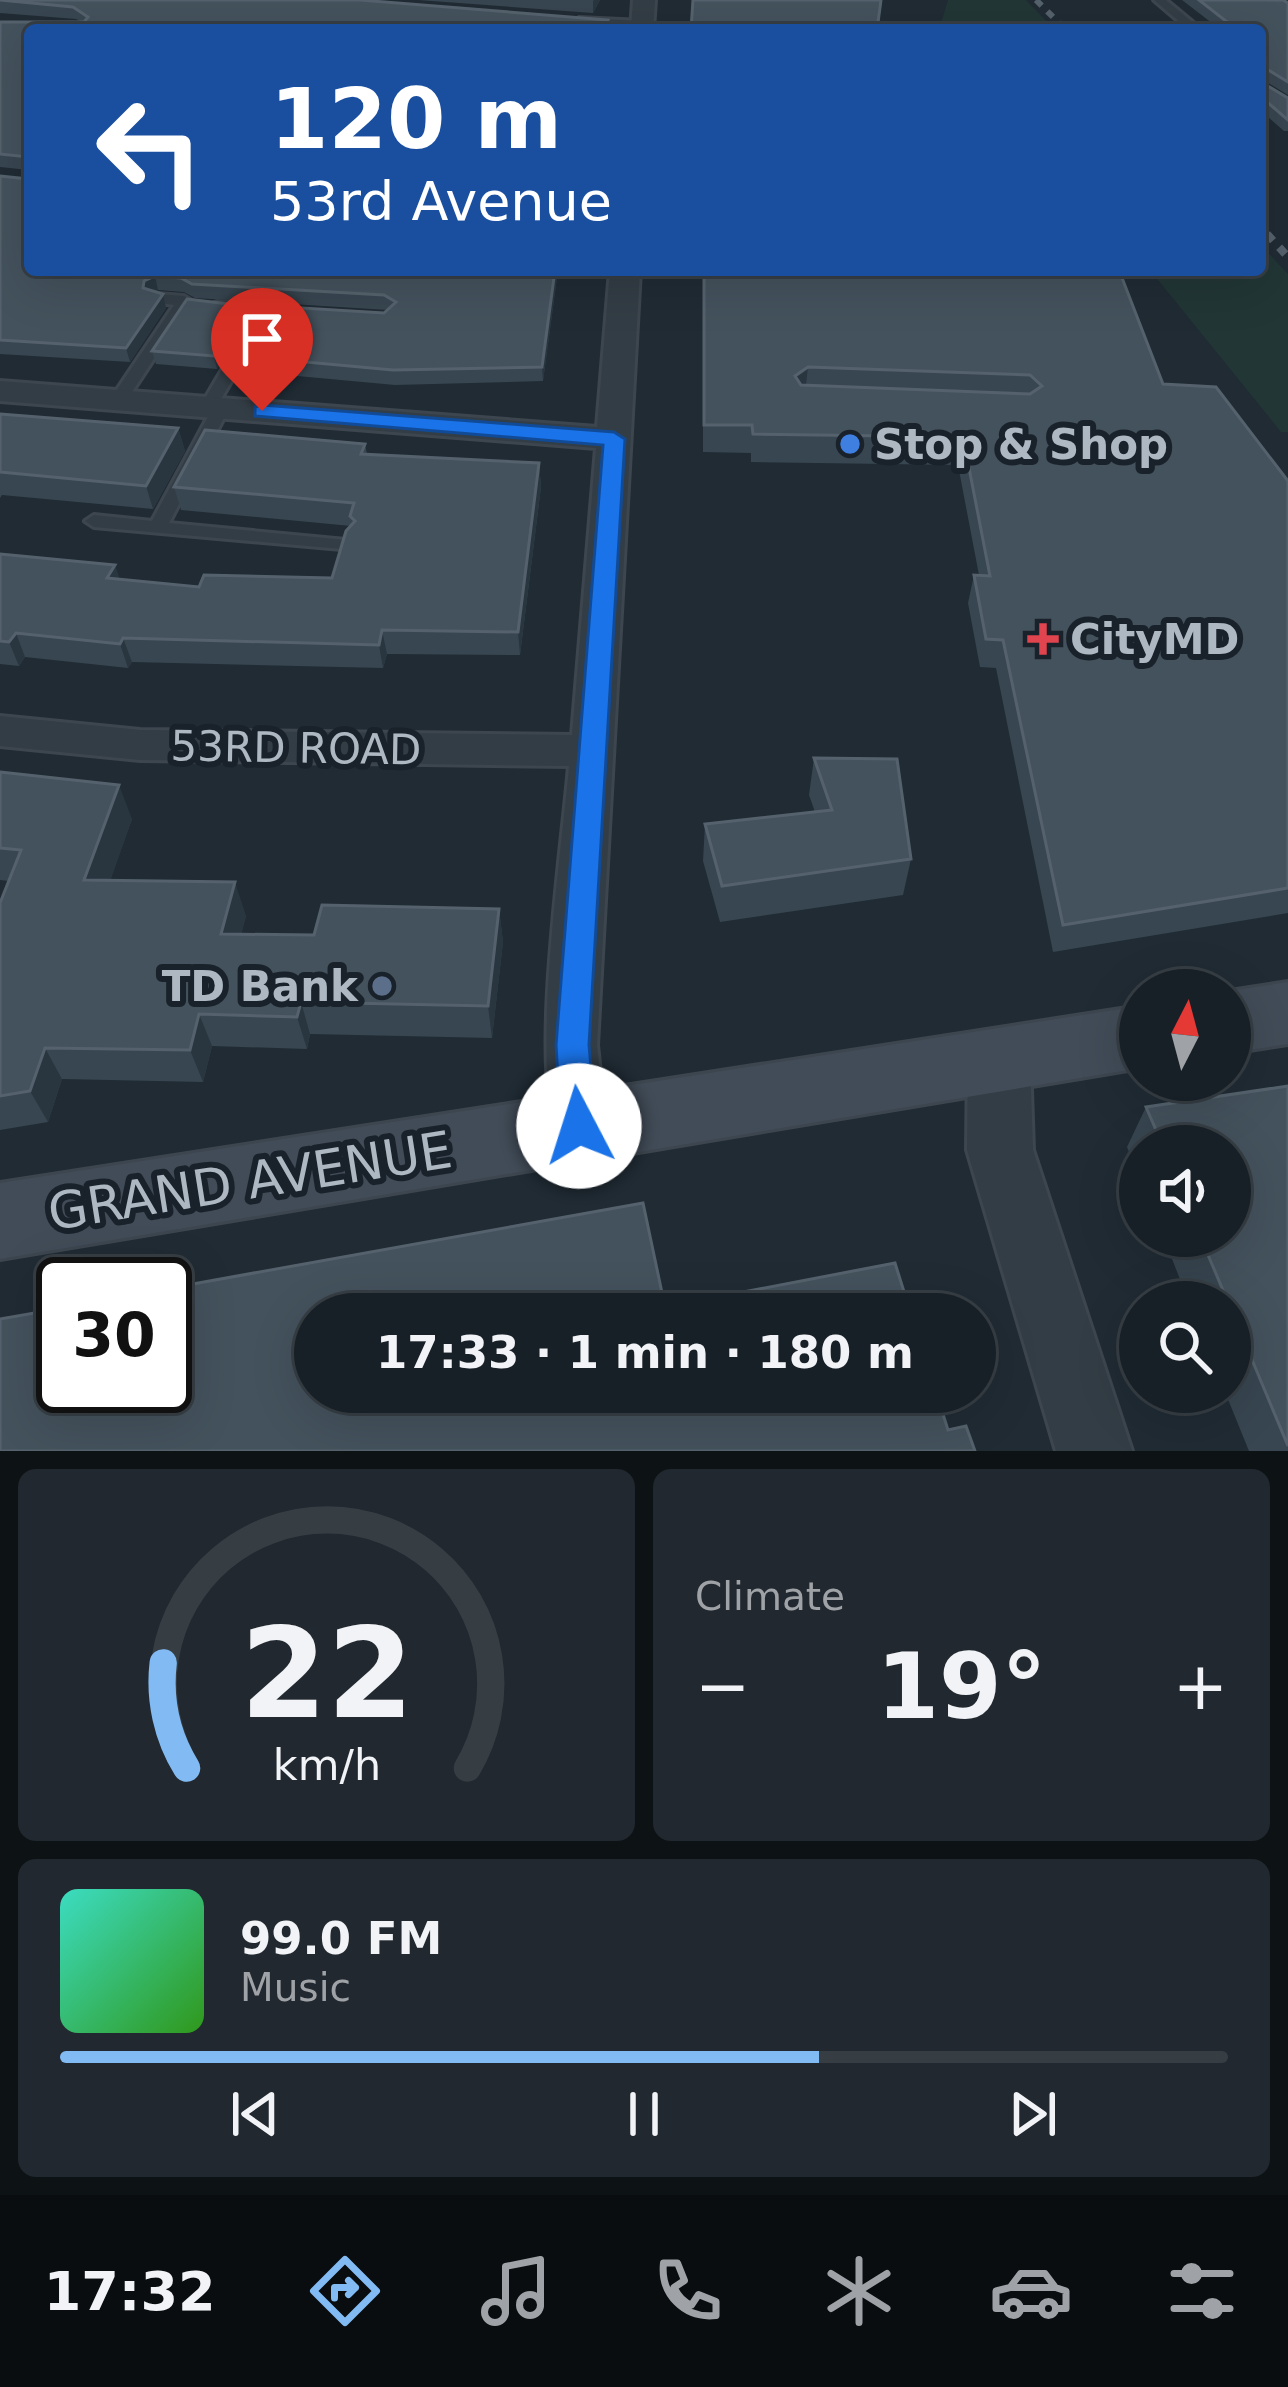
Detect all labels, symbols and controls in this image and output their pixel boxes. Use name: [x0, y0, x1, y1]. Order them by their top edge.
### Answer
text: 120 m: [270, 70, 562, 168]
icon: left: [72, 72, 228, 228]
text: 53rd Avenue: [270, 170, 612, 233]
pin: [211, 288, 313, 411]
icon: arrive: [229, 306, 295, 372]
place label: Stop & Shop: [874, 420, 1168, 469]
marker: Stop & Shop: [837, 431, 863, 457]
place label: CityMD: [1070, 615, 1239, 664]
marker: CityMD: [1027, 623, 1059, 655]
street label: 53RD ROAD: [170, 721, 422, 775]
place label: TD Bank: [162, 962, 359, 1011]
north arrow: [1119, 969, 1251, 1101]
map controls: [1119, 969, 1251, 1413]
marker: TD Bank: [369, 973, 395, 999]
position arrow: [516, 1063, 642, 1189]
street label: GRAND AVENUE: [44, 1120, 456, 1242]
button: sound: [1119, 1125, 1251, 1257]
speed limit sign: 30: [36, 1257, 192, 1413]
button: search: [1119, 1281, 1251, 1413]
text: 17:33 · 1 min · 180 m: [376, 1326, 914, 1379]
text: Climate: [695, 1574, 845, 1619]
text: 22: [240, 1601, 413, 1746]
text: 19°: [876, 1634, 1047, 1739]
text: −: [695, 1648, 750, 1725]
text: +: [1173, 1648, 1228, 1725]
text: km/h: [272, 1740, 381, 1790]
text: 99.0 FM: [240, 1912, 442, 1965]
text: Music: [240, 1965, 351, 2010]
icon: previous: [222, 2081, 288, 2147]
icon: pause: [611, 2081, 677, 2147]
icon: next: [1000, 2081, 1066, 2147]
icon: directions: [303, 2249, 387, 2333]
icon: music: [474, 2249, 558, 2333]
icon: phone: [646, 2249, 730, 2333]
icon: climate: [817, 2249, 901, 2333]
icon: car: [989, 2249, 1073, 2333]
icon: filters: [1160, 2249, 1244, 2333]
text: 17:32: [44, 2260, 216, 2323]

